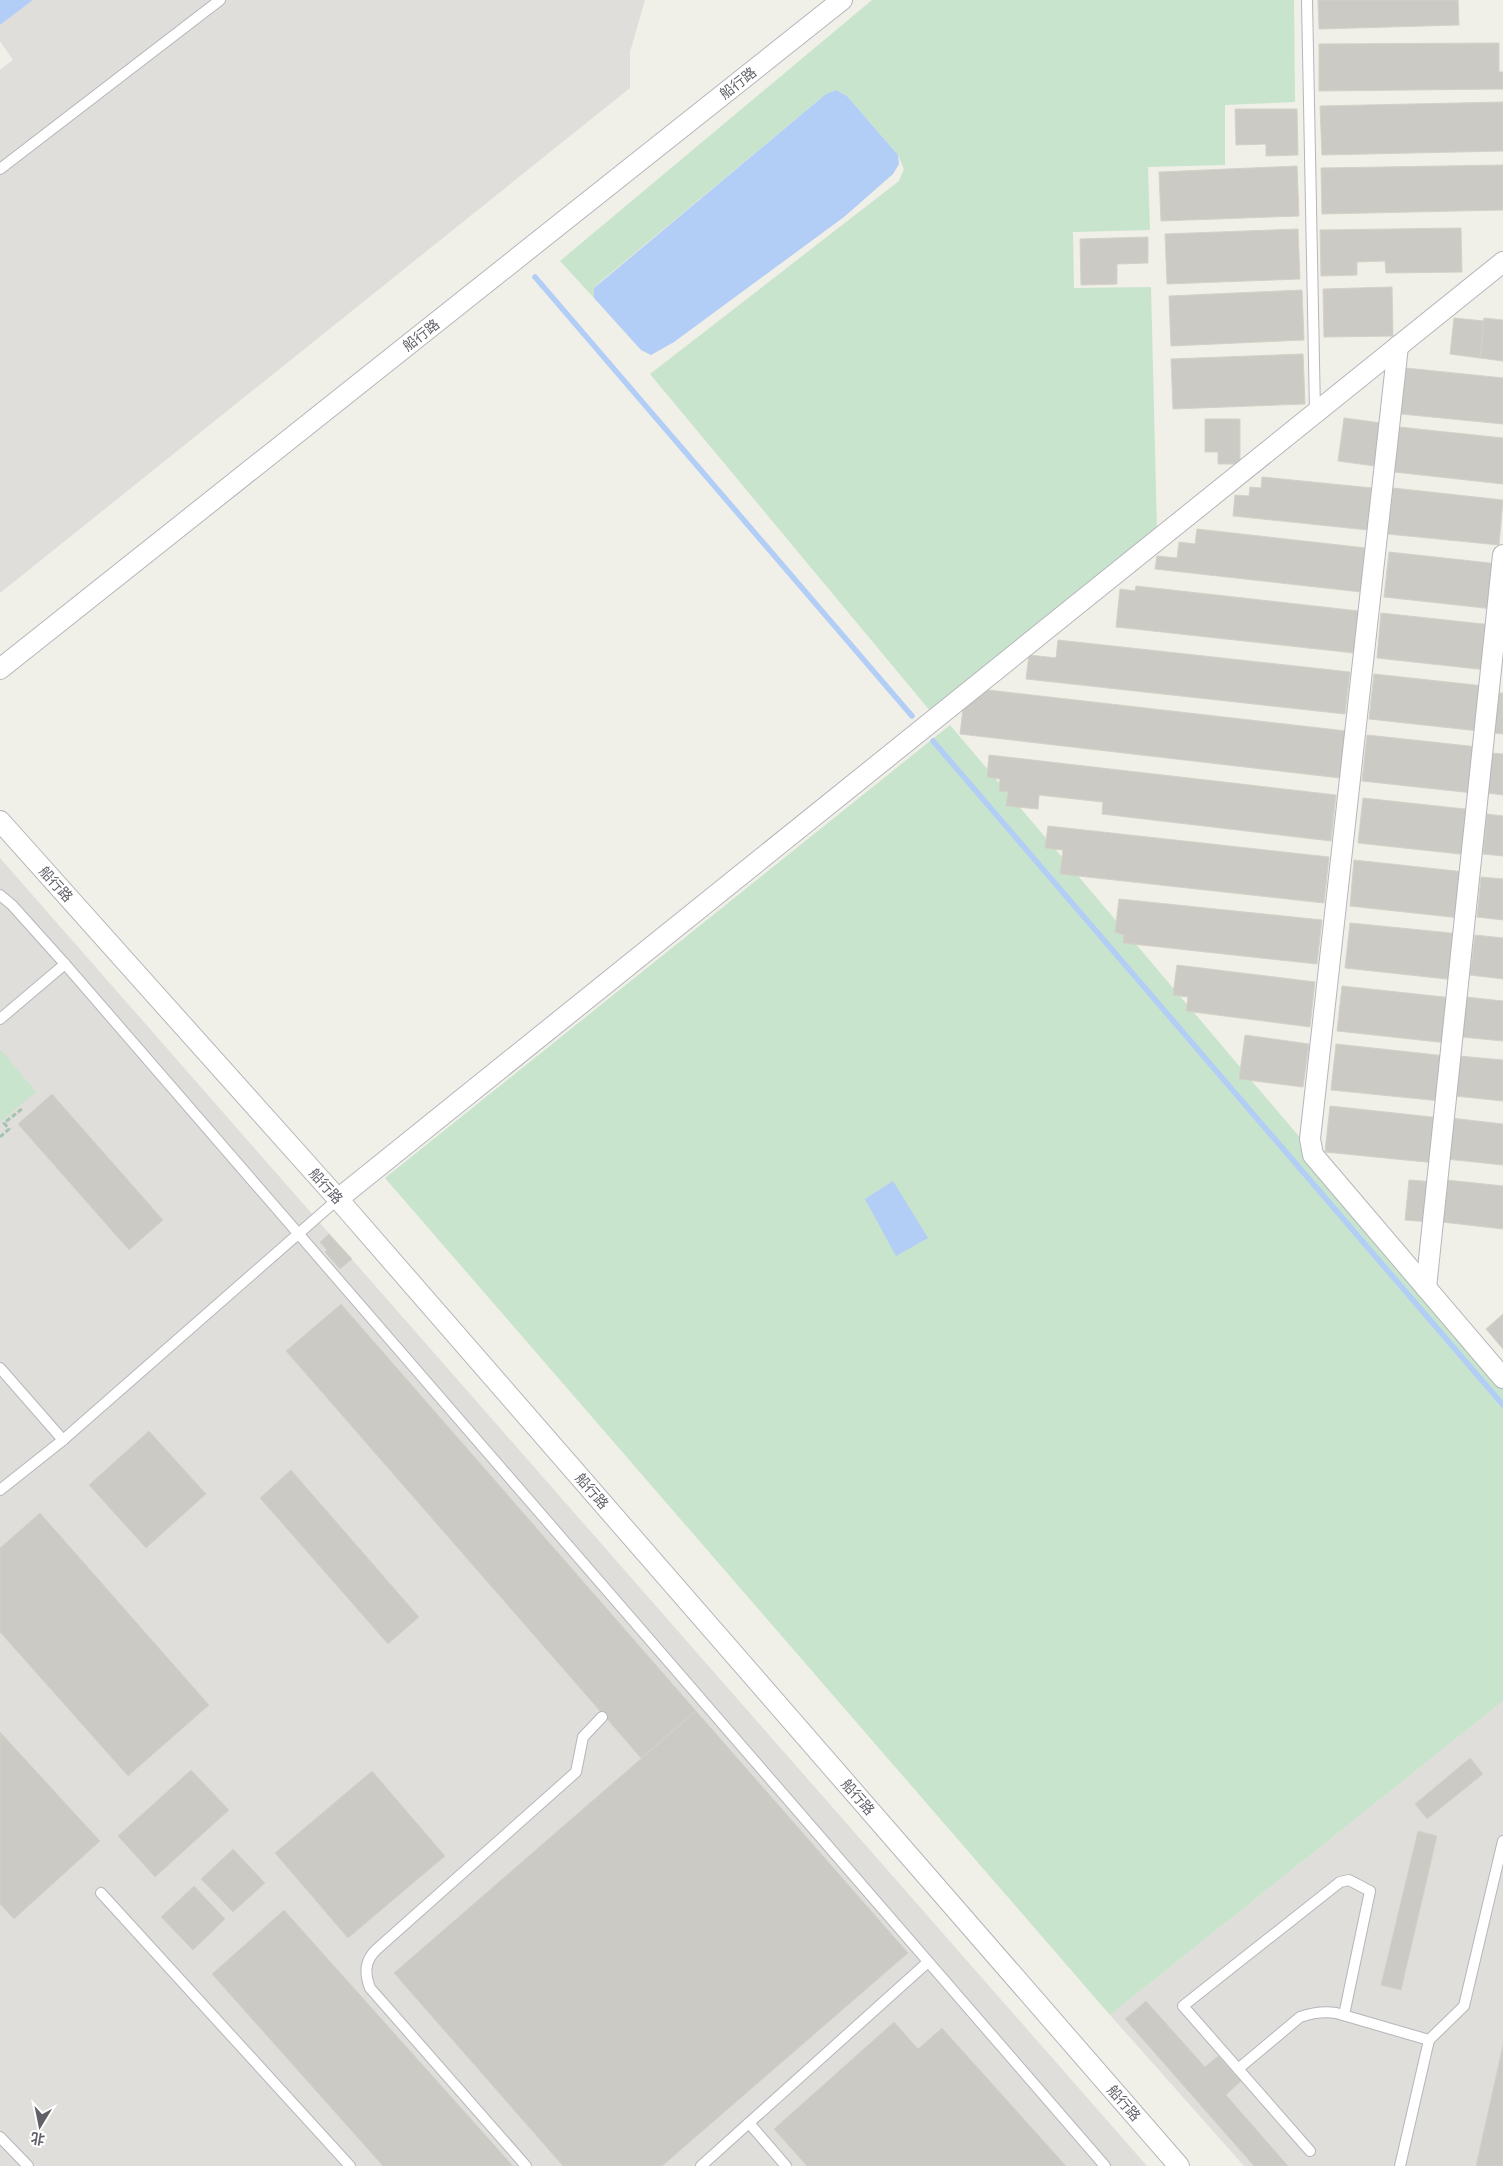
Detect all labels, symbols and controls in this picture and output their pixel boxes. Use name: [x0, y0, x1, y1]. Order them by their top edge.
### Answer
street label: 船行路: [715, 62, 760, 103]
street label: 船行路: [398, 314, 443, 355]
street label: 船行路: [35, 862, 77, 906]
street label: 船行路: [305, 1164, 347, 1208]
street label: 船行路: [571, 1469, 613, 1513]
street label: 船行路: [837, 1775, 879, 1819]
street label: 船行路: [1103, 2081, 1145, 2125]
north arrow: [15, 2101, 65, 2151]
text: 北: [29, 2129, 46, 2150]

